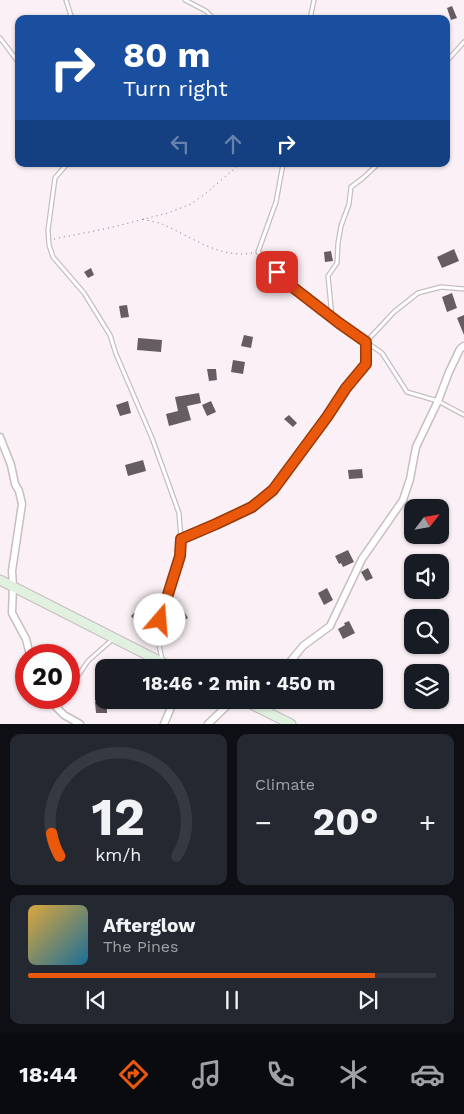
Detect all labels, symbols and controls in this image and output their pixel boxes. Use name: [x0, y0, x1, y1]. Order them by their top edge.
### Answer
text: 80 m: [123, 34, 210, 76]
icon: right: [40, 35, 105, 100]
text: Turn right: [123, 76, 228, 101]
icon: left: [166, 130, 194, 158]
icon: ahead: [219, 130, 247, 158]
icon: right: [272, 130, 300, 158]
pin: [256, 251, 298, 293]
icon: arrive: [263, 258, 291, 286]
north arrow: [404, 499, 449, 544]
map controls: [404, 499, 449, 709]
button: sound: [404, 554, 449, 599]
position arrow: [133, 593, 185, 645]
button: search: [404, 609, 449, 654]
speed limit sign: 20: [15, 644, 80, 709]
button: layers: [404, 664, 449, 709]
text: 18:46 · 2 min · 450 m: [143, 672, 335, 695]
text: Climate: [255, 775, 315, 794]
text: 12: [92, 787, 145, 848]
text: 20°: [313, 800, 378, 844]
text: −: [255, 806, 272, 839]
text: +: [419, 806, 436, 839]
text: km/h: [95, 844, 142, 865]
text: Afterglow: [103, 914, 195, 937]
text: The Pines: [103, 937, 179, 956]
icon: previous: [82, 986, 110, 1014]
icon: pause: [218, 986, 246, 1014]
icon: next: [354, 986, 382, 1014]
icon: directions: [116, 1057, 151, 1092]
icon: music: [189, 1057, 224, 1092]
icon: phone: [263, 1057, 298, 1092]
icon: climate: [336, 1057, 371, 1092]
icon: car: [410, 1057, 445, 1092]
text: 18:44: [19, 1062, 78, 1087]

